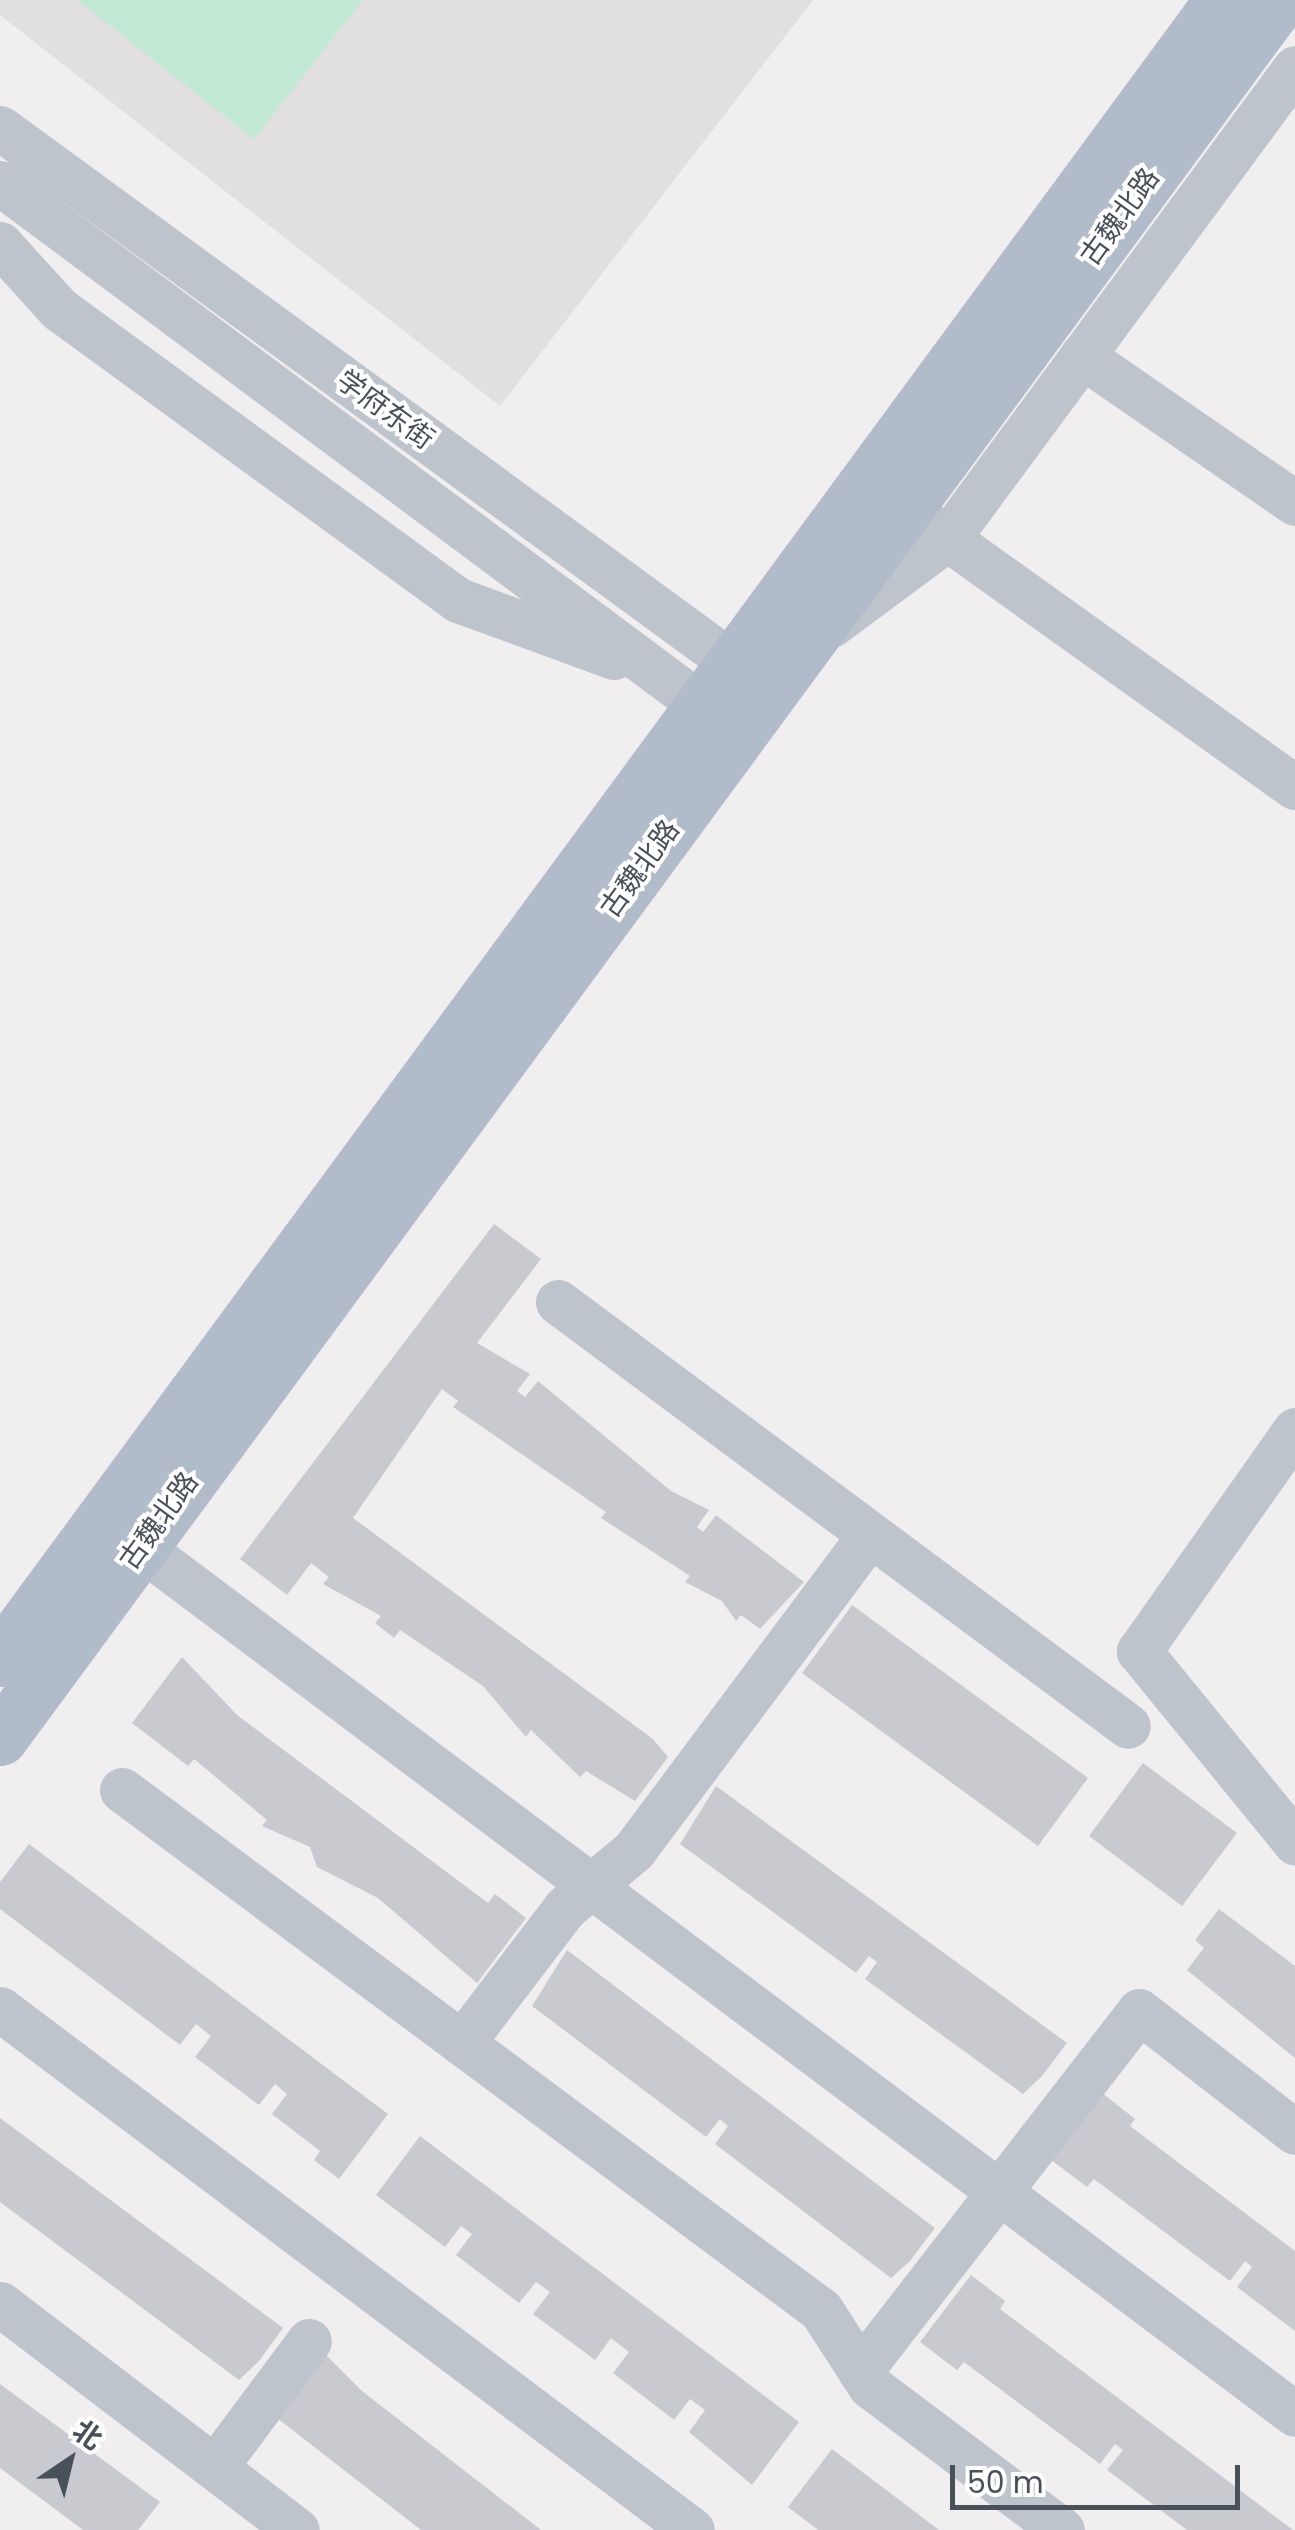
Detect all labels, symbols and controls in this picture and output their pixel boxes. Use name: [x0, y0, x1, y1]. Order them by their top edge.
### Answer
street label: 古魏北路: [1073, 162, 1167, 272]
street label: 学府东街: [330, 363, 440, 457]
street label: 古魏北路: [593, 814, 687, 924]
street label: 古魏北路: [112, 1466, 206, 1576]
north arrow: [20, 2410, 120, 2510]
text: 北: [65, 2411, 110, 2459]
scale bar: [955, 2445, 1245, 2507]
text: 50 m: [967, 2461, 1044, 2504]

